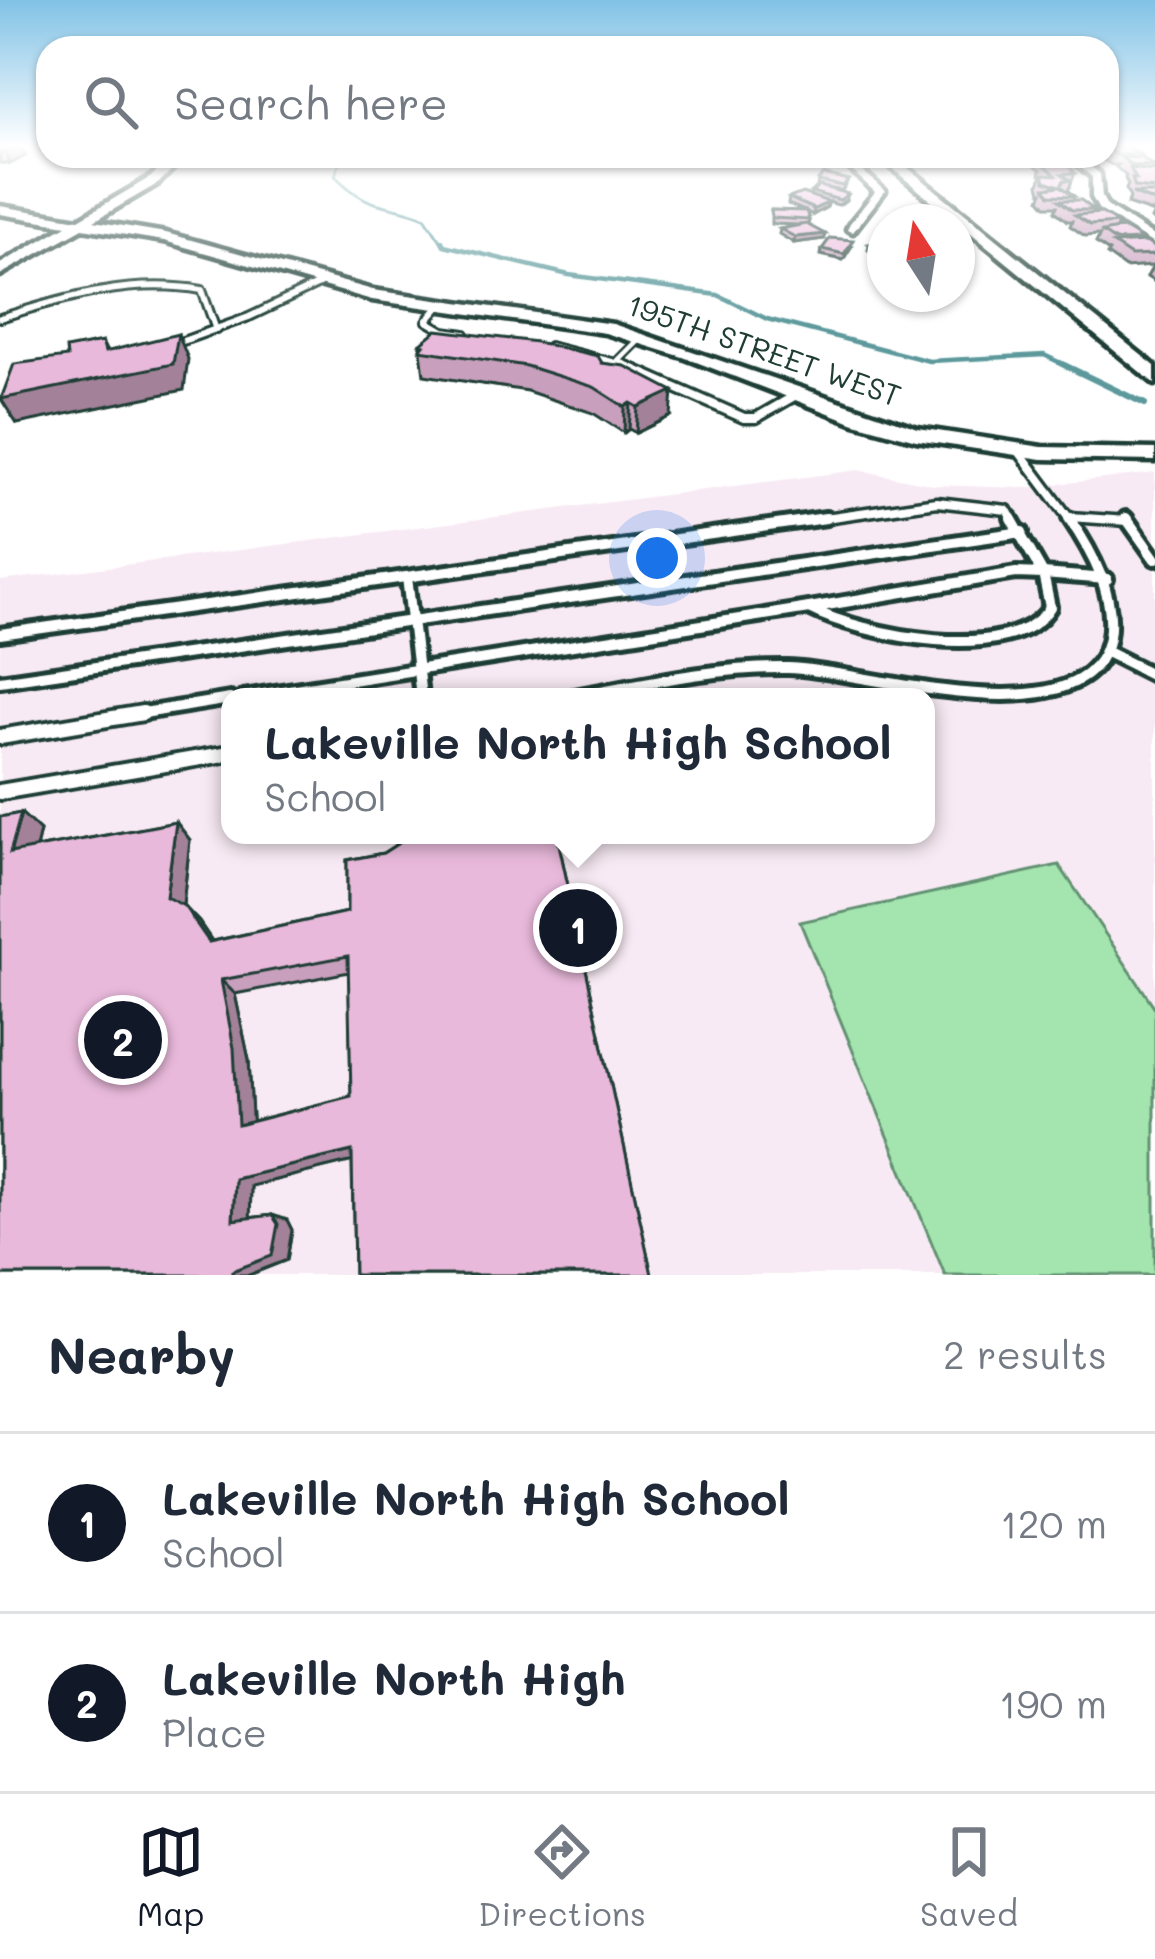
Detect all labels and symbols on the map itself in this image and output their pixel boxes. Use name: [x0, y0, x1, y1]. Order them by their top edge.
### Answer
north arrow: [867, 204, 975, 312]
street label: 195TH STREET WEST: [622, 283, 907, 415]
your location: [627, 528, 687, 588]
pin: 1: [539, 883, 617, 973]
pin: 2: [84, 995, 162, 1085]

